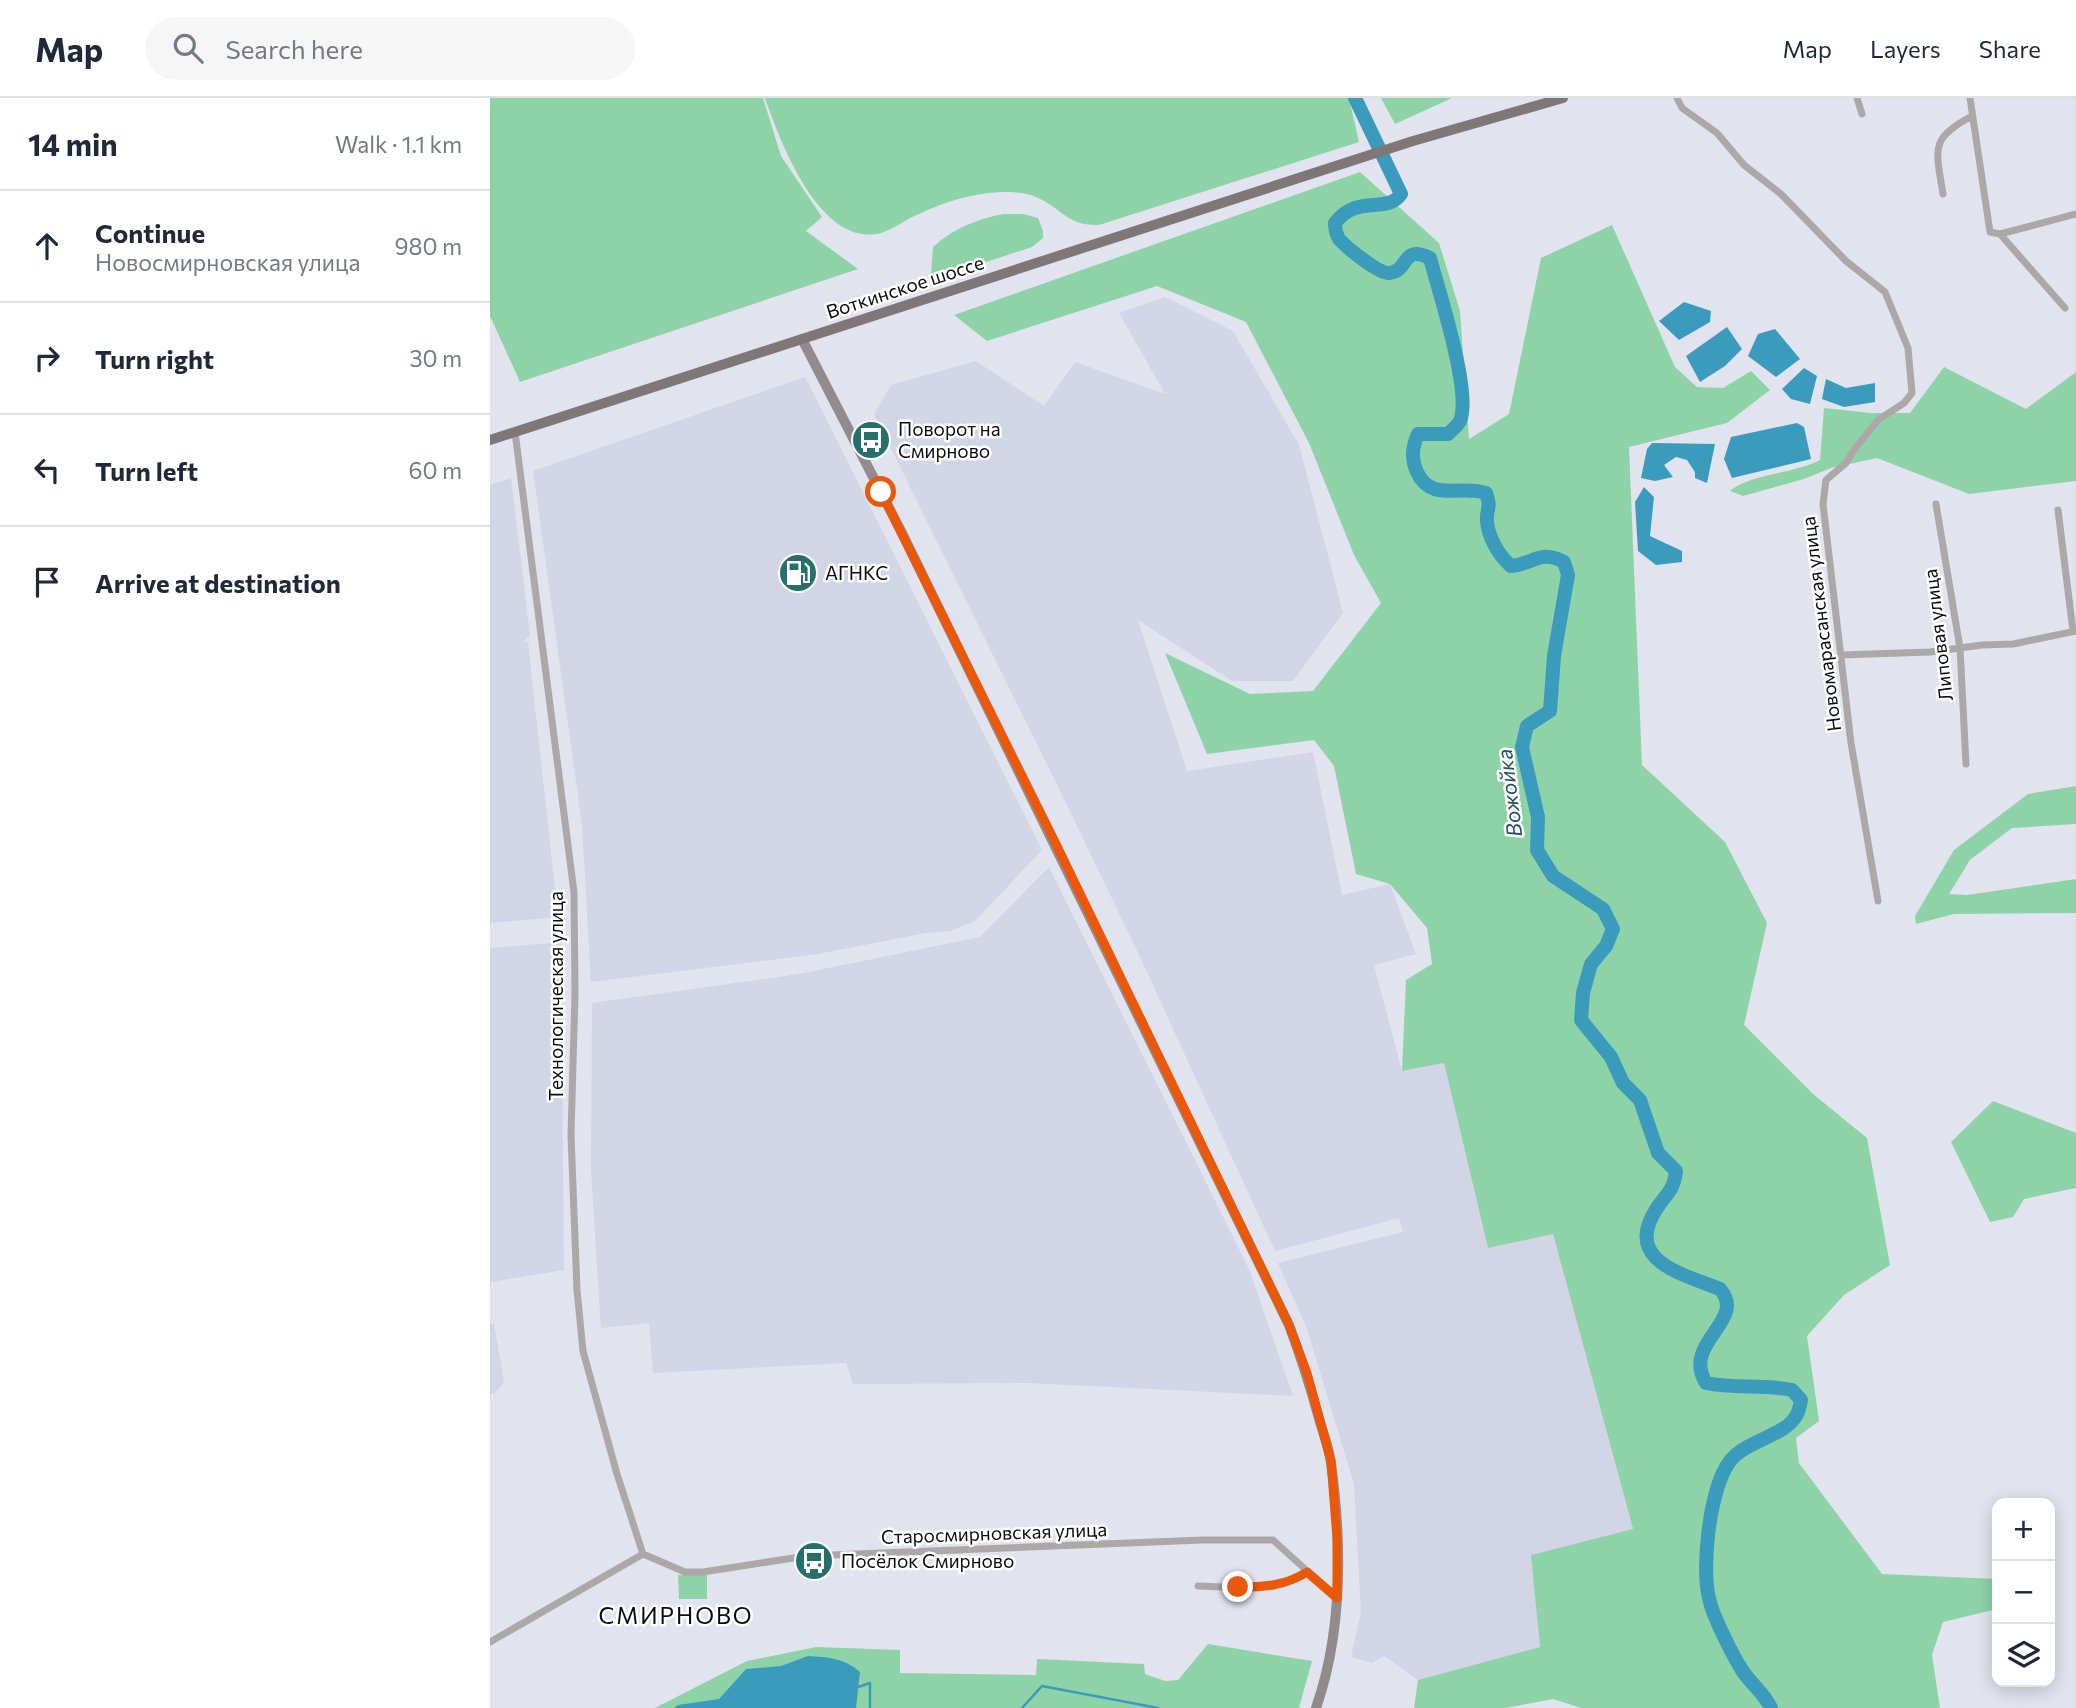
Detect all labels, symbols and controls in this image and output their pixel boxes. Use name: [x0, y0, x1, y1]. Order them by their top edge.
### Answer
search box: [145, 17, 635, 80]
text: Map: [35, 28, 103, 69]
icon: search: [169, 29, 207, 67]
text: Search here: [225, 33, 363, 64]
text: Map: [1783, 34, 1832, 63]
text: Layers: [1870, 34, 1941, 63]
text: Share: [1979, 34, 2041, 63]
text: 14 min: [28, 125, 118, 162]
text: Walk · 1.1 km: [335, 130, 462, 158]
text: Continue: [95, 217, 205, 248]
icon: ahead: [28, 227, 66, 265]
text: 980 m: [395, 232, 462, 260]
text: Новосмирновская улица: [95, 248, 360, 276]
street label: Воткинское шоссе: [823, 250, 987, 323]
icon: right: [28, 339, 66, 377]
text: Turn right: [95, 343, 214, 374]
text: 30 m: [409, 344, 462, 372]
place label: Поворот на Смирново: [898, 417, 1001, 462]
bus stop icon: Поворот на Смирново: [850, 419, 892, 461]
icon: left: [28, 451, 66, 489]
text: Turn left: [95, 455, 198, 486]
text: 60 m: [409, 456, 462, 484]
route start: [865, 476, 896, 507]
street label: Новомарасанская улица: [1796, 515, 1845, 733]
fuel station icon: АГНКС: [777, 552, 819, 594]
place label: АГНКС: [825, 561, 888, 584]
icon: arrive: [28, 563, 66, 601]
text: Arrive at destination: [95, 567, 341, 598]
street label: Липовая улица: [1918, 568, 1957, 702]
water label: Вожойка: [1491, 748, 1526, 839]
street label: Технологическая улица: [544, 891, 567, 1101]
map controls: [1992, 1498, 2055, 1687]
button: +: [1992, 1498, 2055, 1561]
street label: Старосмирновская улица: [881, 1517, 1107, 1548]
bus stop icon: Посёлок Смирново: [793, 1540, 835, 1582]
place label: Посёлок Смирново: [841, 1549, 1014, 1572]
button: −: [1992, 1561, 2055, 1624]
route end: [1222, 1571, 1253, 1602]
district label: СМИРНОВО: [598, 1601, 754, 1629]
button: layers: [1992, 1624, 2055, 1687]

